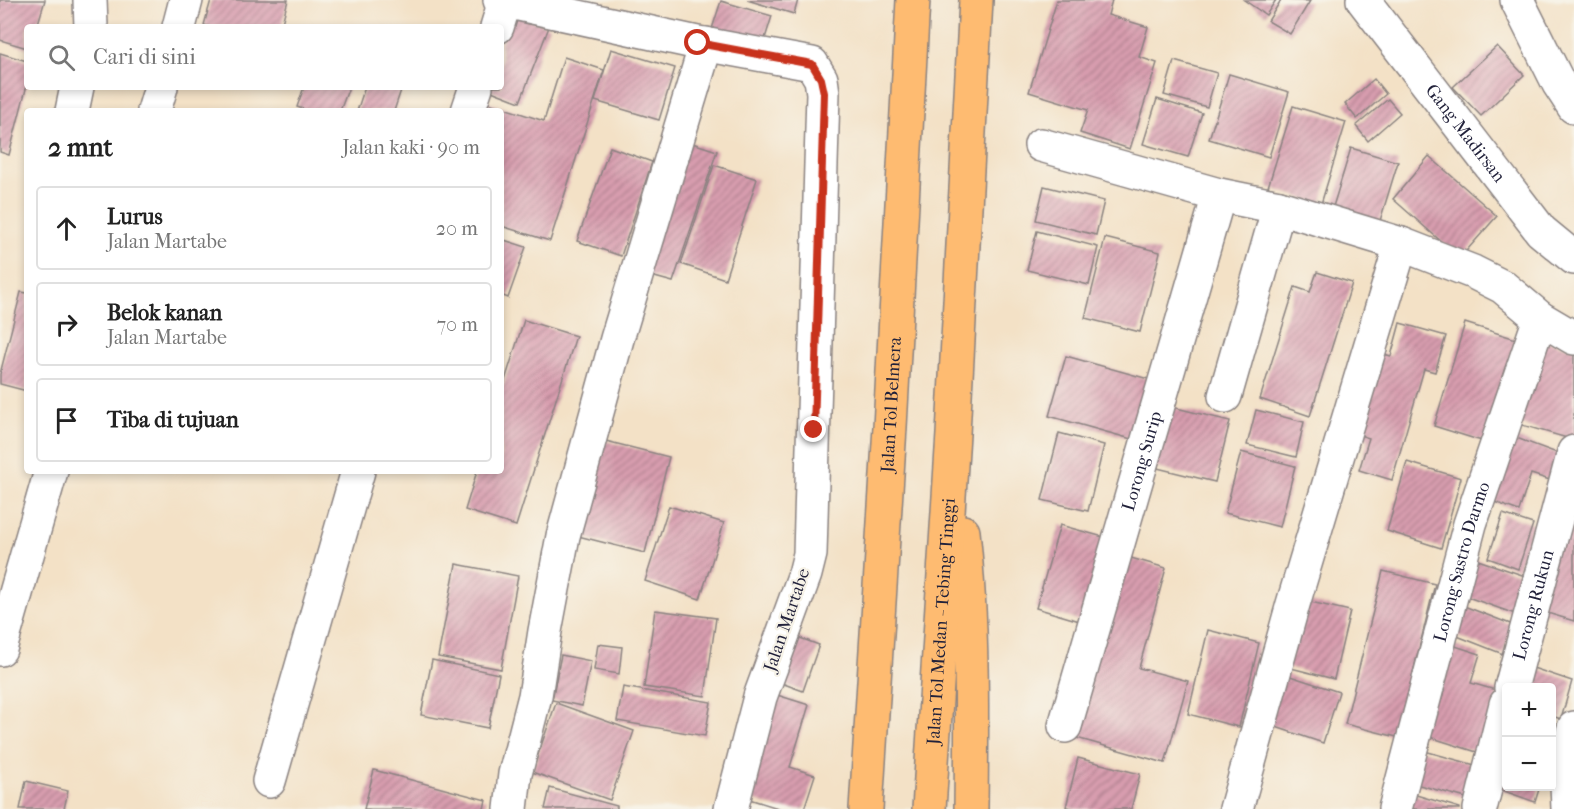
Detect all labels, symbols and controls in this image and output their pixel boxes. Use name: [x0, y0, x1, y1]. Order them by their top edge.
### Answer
search box: [24, 24, 504, 90]
route start: [684, 29, 710, 55]
icon: search: [45, 41, 78, 74]
text: Cari di sini: [93, 44, 196, 70]
street label: Gang Madirsan: [1421, 80, 1510, 187]
text: 2 mnt: [48, 132, 113, 163]
text: Jalan kaki · 90 m: [342, 136, 480, 159]
text: Lurus: [107, 204, 163, 230]
icon: ahead: [50, 212, 83, 245]
text: 20 m: [436, 217, 478, 240]
text: Jalan Martabe: [107, 230, 227, 253]
text: Belok kanan: [107, 300, 222, 326]
icon: right: [50, 308, 83, 341]
text: 70 m: [436, 313, 478, 336]
text: Jalan Martabe: [107, 326, 227, 349]
street label: Jalan Tol Belmera: [877, 336, 905, 475]
icon: arrive: [50, 404, 83, 437]
text: Tiba di tujuan: [107, 407, 239, 433]
street label: Lorong Surip: [1118, 408, 1166, 513]
route end: [800, 416, 826, 442]
street label: Lorong Sastro Darmo: [1429, 479, 1494, 644]
street label: Jalan Tol Medan - Tebing Tinggi: [923, 497, 959, 747]
street label: Lorong Rukun: [1508, 547, 1558, 662]
street label: Jalan Martabe: [759, 565, 815, 676]
map controls: [1502, 683, 1556, 791]
button: +: [1502, 683, 1556, 737]
button: −: [1502, 737, 1556, 791]

